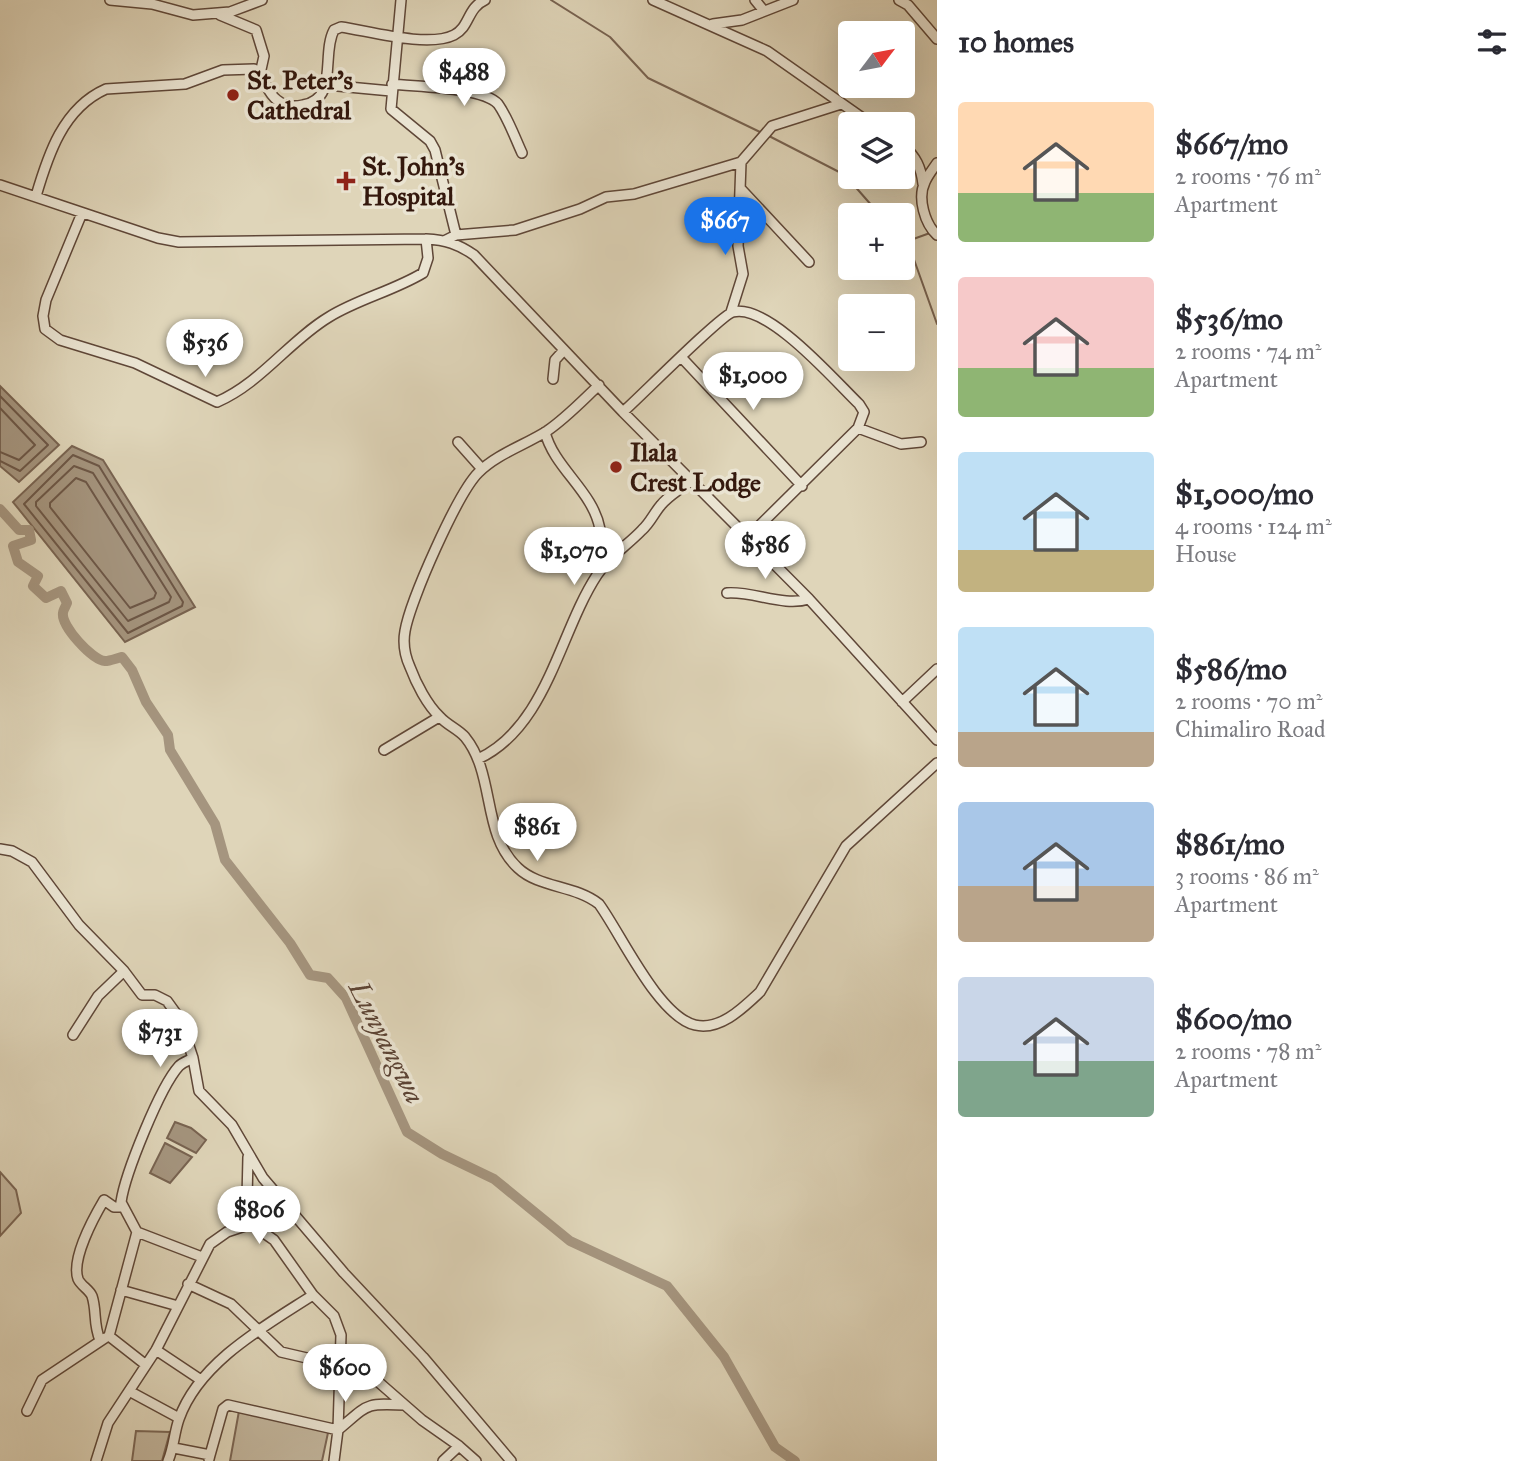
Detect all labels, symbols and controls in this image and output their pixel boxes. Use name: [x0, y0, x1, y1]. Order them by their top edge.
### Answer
north arrow: [838, 21, 915, 98]
map controls: [838, 21, 915, 371]
icon: filters: [1473, 23, 1511, 61]
text: 10 homes: [958, 24, 1074, 60]
pin: $488: [423, 48, 505, 108]
text: $488: [438, 57, 490, 85]
place label: St. Peter's Cathedral: [247, 64, 353, 126]
marker: St. Peter's Cathedral: [225, 87, 241, 103]
button: layers: [838, 112, 915, 189]
text: $667/mo: [1175, 126, 1288, 162]
icon: home: [1014, 130, 1098, 214]
place label: St. John's Hospital: [362, 150, 465, 212]
text: 2 rooms · 76 m²: [1175, 162, 1321, 190]
marker: St. John's Hospital: [336, 171, 356, 191]
text: Apartment: [1175, 190, 1278, 218]
pin: $667: [684, 198, 766, 257]
button: +: [838, 203, 915, 280]
text: $667: [700, 206, 750, 234]
button: −: [838, 294, 915, 371]
text: $536/mo: [1175, 301, 1283, 337]
icon: home: [1014, 305, 1098, 389]
pin: $536: [164, 320, 246, 379]
text: $536: [182, 328, 228, 356]
text: 2 rooms · 74 m²: [1175, 337, 1321, 365]
pin: $1,000: [696, 352, 810, 412]
text: $1,000: [719, 361, 788, 389]
text: Apartment: [1175, 365, 1278, 393]
place label: Ilala Crest Lodge: [630, 436, 761, 499]
marker: Ilala Crest Lodge: [608, 459, 624, 475]
text: $1,000/mo: [1175, 476, 1314, 512]
icon: home: [1014, 480, 1098, 564]
text: 4 rooms · 124 m²: [1175, 512, 1332, 540]
pin: $586: [724, 522, 806, 581]
pin: $1,070: [517, 528, 631, 587]
text: $586: [741, 530, 789, 558]
text: $1,070: [540, 536, 608, 564]
text: House: [1175, 540, 1237, 568]
text: $586/mo: [1175, 651, 1287, 687]
icon: home: [1014, 655, 1098, 739]
text: 2 rooms · 70 m²: [1175, 687, 1323, 715]
text: Chimaliro Road: [1175, 715, 1326, 743]
pin: $861: [496, 804, 578, 863]
text: $861: [514, 812, 560, 840]
text: $861/mo: [1175, 826, 1285, 862]
icon: home: [1014, 830, 1098, 914]
text: 3 rooms · 86 m²: [1175, 862, 1319, 890]
text: Apartment: [1175, 890, 1278, 918]
water label: Lunyangwa: [340, 973, 433, 1109]
text: $600/mo: [1175, 1001, 1292, 1037]
icon: home: [1014, 1005, 1098, 1089]
pin: $731: [119, 1010, 201, 1069]
text: $731: [138, 1018, 182, 1046]
text: 2 rooms · 78 m²: [1175, 1037, 1321, 1065]
text: Apartment: [1175, 1065, 1278, 1093]
pin: $806: [218, 1186, 300, 1246]
text: $806: [233, 1195, 285, 1223]
pin: $600: [304, 1344, 386, 1404]
text: $600: [319, 1353, 371, 1381]

